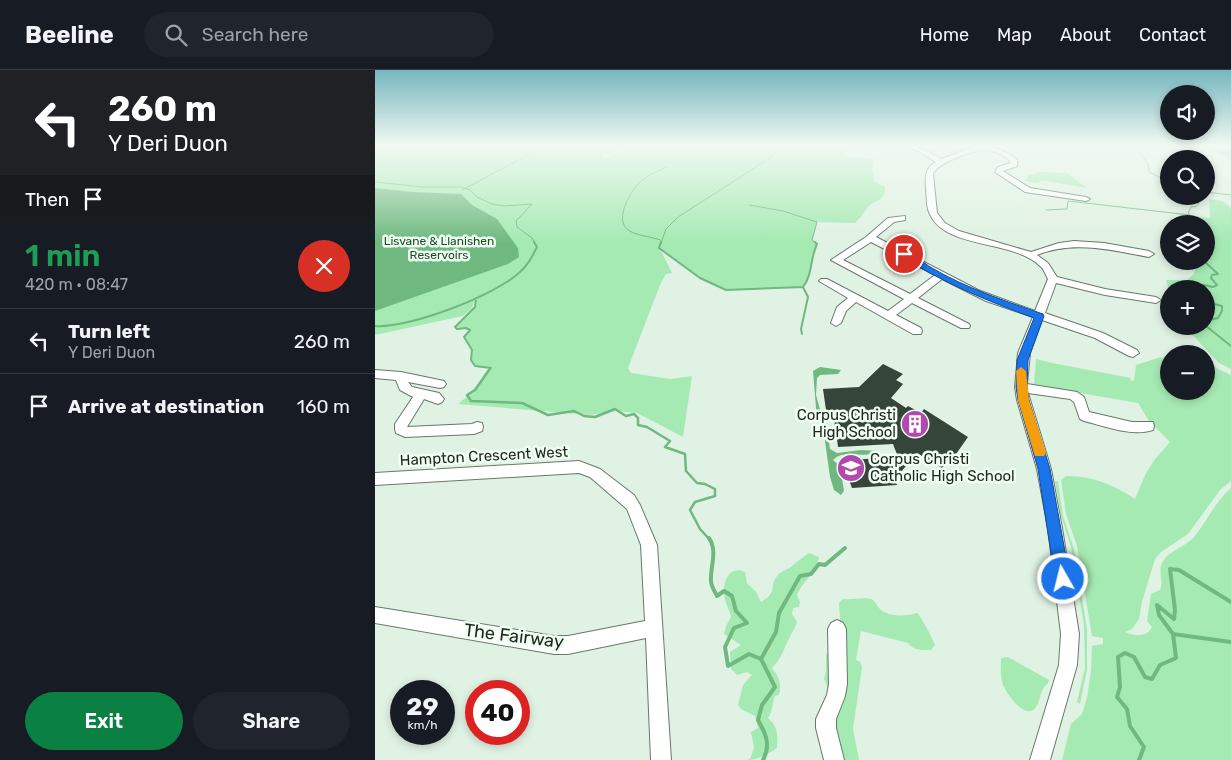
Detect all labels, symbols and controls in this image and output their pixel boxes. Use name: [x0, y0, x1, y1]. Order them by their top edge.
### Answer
search box: [144, 12, 494, 57]
text: Beeline: [25, 21, 114, 49]
icon: search: [162, 21, 190, 49]
text: Search here: [202, 23, 308, 46]
text: Home: [920, 24, 969, 46]
text: Map: [997, 24, 1032, 46]
text: About: [1060, 24, 1111, 46]
text: Contact: [1139, 24, 1206, 46]
map controls: [1160, 85, 1215, 400]
button: sound: [1160, 85, 1215, 140]
text: 260 m: [108, 88, 217, 130]
icon: left: [25, 90, 90, 155]
text: Y Deri Duon: [108, 130, 228, 157]
button: search: [1160, 150, 1215, 205]
icon: arrive: [79, 185, 107, 213]
text: Then: [25, 188, 69, 211]
button: layers: [1160, 215, 1215, 270]
pin: [883, 233, 925, 275]
park label: Lisvane & Llanishen Reservoirs: [384, 234, 494, 262]
text: 1 min: [25, 238, 100, 274]
button: close: [298, 240, 350, 292]
icon: arrive: [890, 240, 918, 268]
text: 420 m · 08:47: [25, 275, 128, 294]
button: +: [1160, 280, 1215, 335]
text: Turn left: [68, 320, 150, 343]
icon: left: [25, 327, 53, 355]
text: 260 m: [294, 330, 350, 353]
text: Y Deri Duon: [68, 343, 155, 362]
button: −: [1160, 345, 1215, 400]
icon: arrive: [25, 392, 53, 420]
text: Arrive at destination: [68, 395, 264, 418]
text: 160 m: [297, 395, 350, 418]
place label: Corpus Christi High School: [797, 406, 896, 441]
building icon: Corpus Christi High School: [900, 409, 930, 439]
street label: Hampton Crescent West: [399, 443, 569, 469]
place label: Corpus Christi Catholic High School: [870, 450, 1015, 485]
school or university icon: Corpus Christi Catholic High School: [836, 453, 866, 483]
position arrow: [1036, 552, 1088, 604]
street label: The Fairway: [463, 619, 565, 653]
speed limit sign: 40: [465, 680, 530, 745]
button: Exit: [25, 692, 183, 750]
button: Share: [193, 692, 350, 750]
text: 29: [406, 692, 439, 721]
text: km/h: [408, 718, 437, 732]

